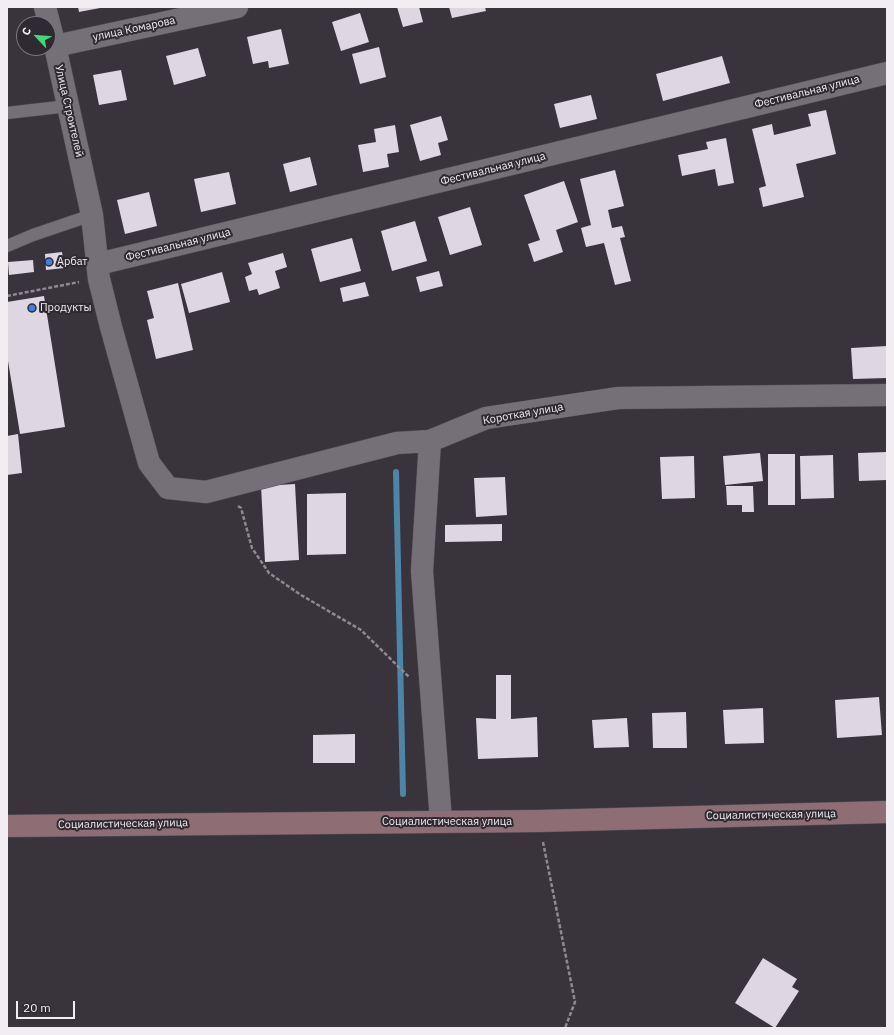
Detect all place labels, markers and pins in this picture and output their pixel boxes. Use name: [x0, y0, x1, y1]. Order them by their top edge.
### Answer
place label: Арбат: [57, 255, 88, 269]
marker: Арбат: [44, 257, 54, 267]
place label: Продукты: [40, 301, 91, 315]
marker: Продукты: [27, 303, 37, 313]

